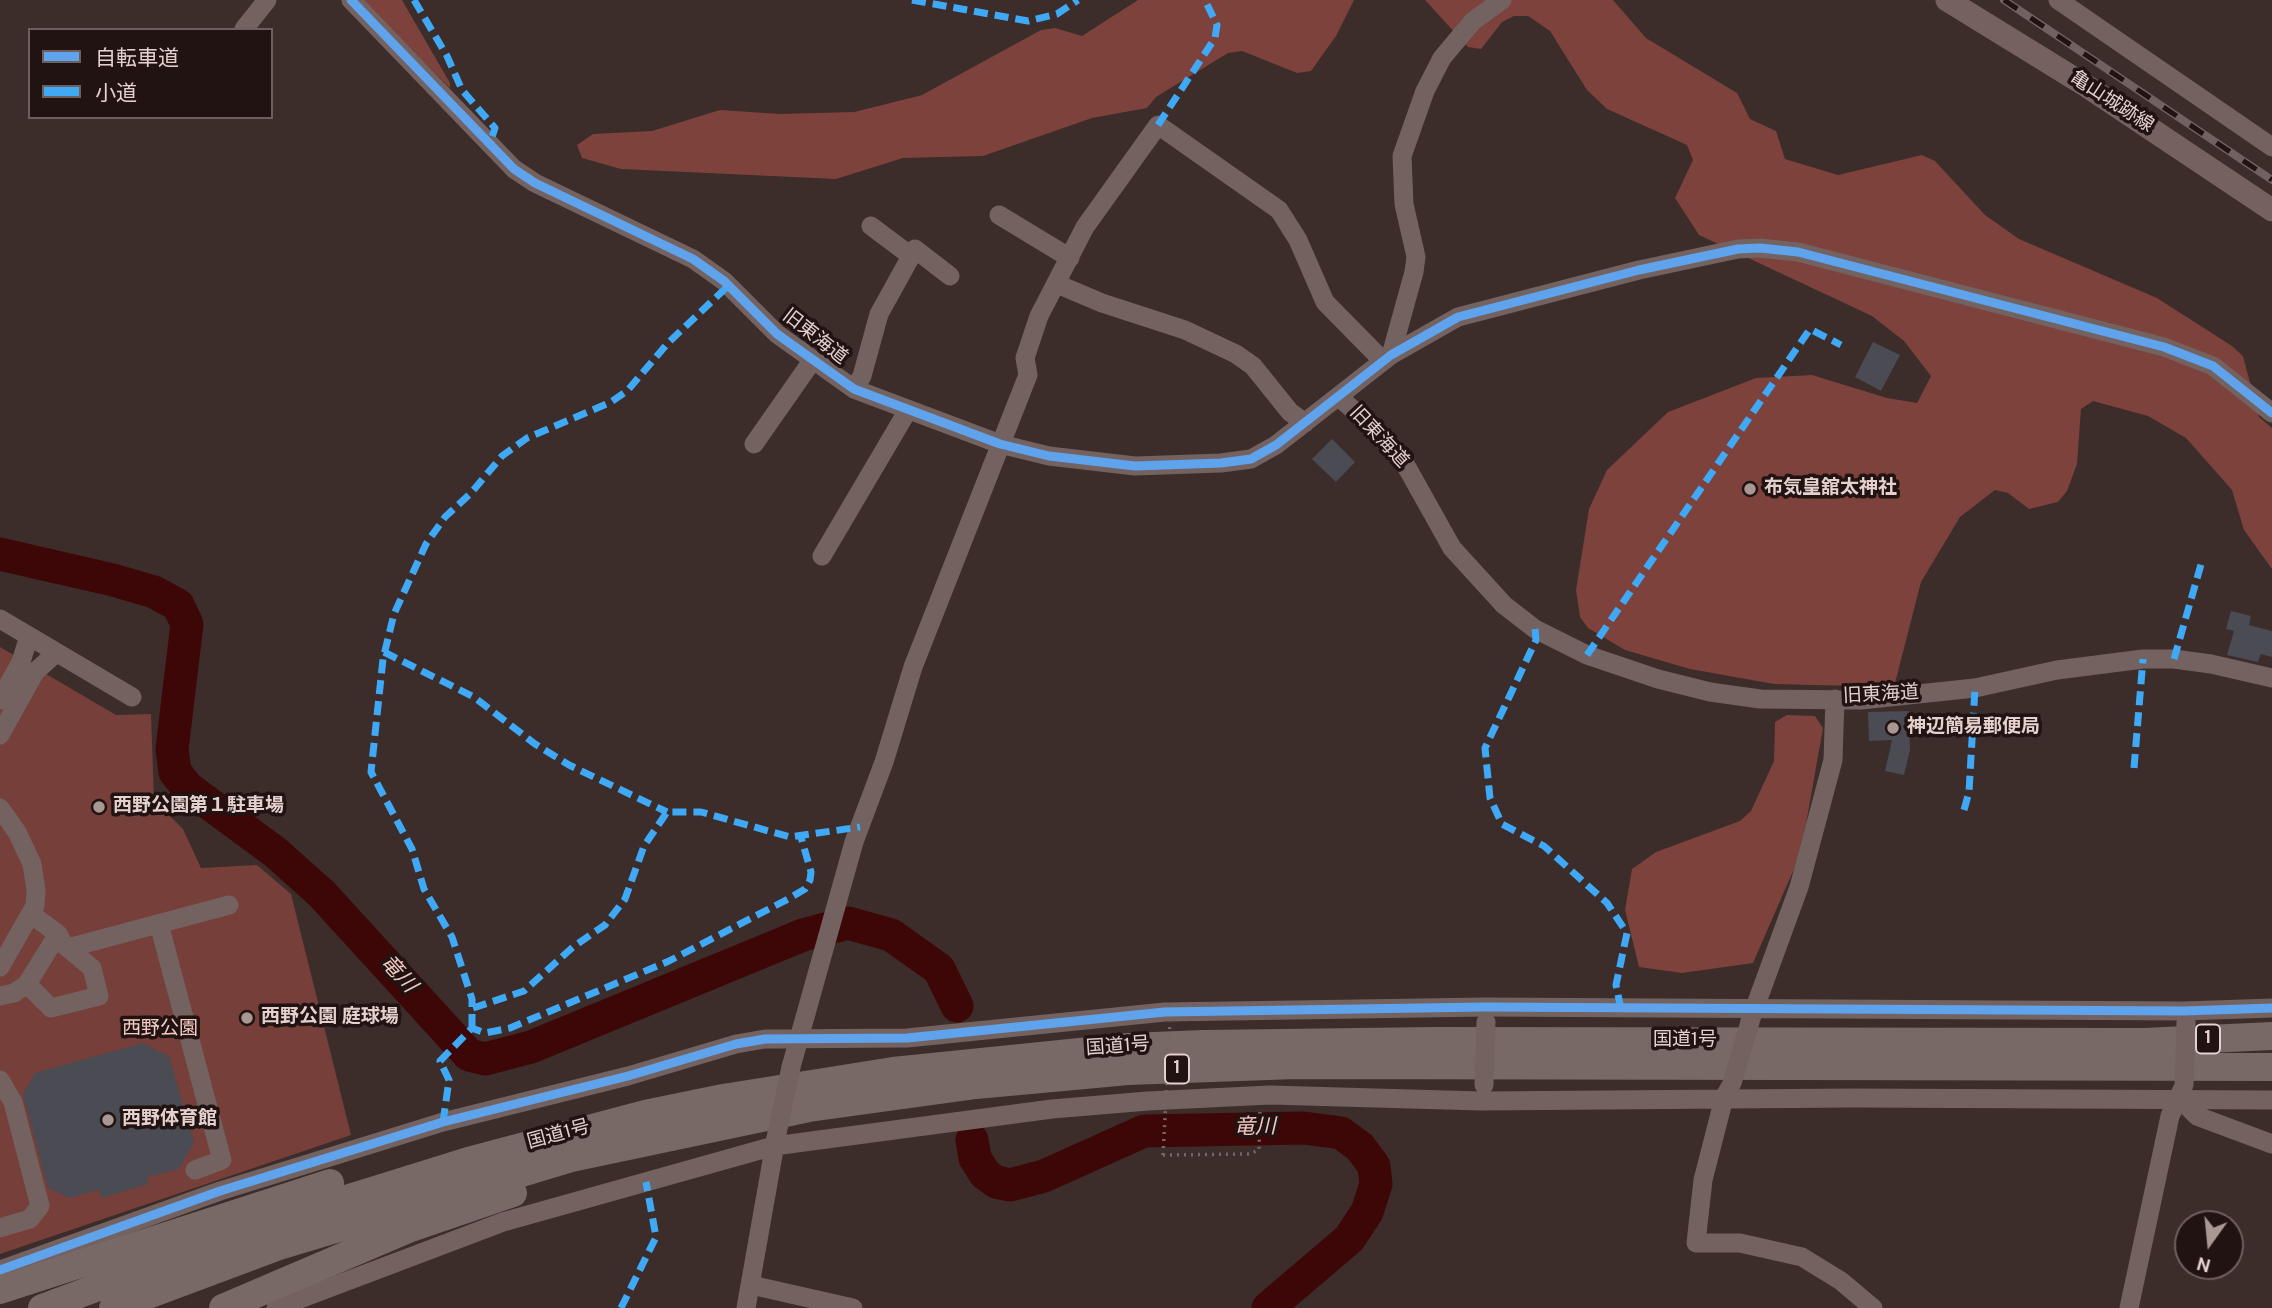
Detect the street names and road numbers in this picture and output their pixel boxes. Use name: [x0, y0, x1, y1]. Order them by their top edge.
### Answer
street label: 亀山城跡線: [2065, 68, 2157, 138]
street label: 旧東海道: [777, 306, 851, 370]
street label: 旧東海道: [1344, 402, 1412, 474]
street label: 旧東海道: [1842, 683, 1920, 709]
road number: 1: [2196, 1024, 2220, 1054]
street label: 国道1号: [1653, 1030, 1717, 1052]
street label: 国道1号: [1085, 1034, 1151, 1062]
road number: 1: [1165, 1054, 1189, 1084]
street label: 国道1号: [525, 1117, 593, 1155]

